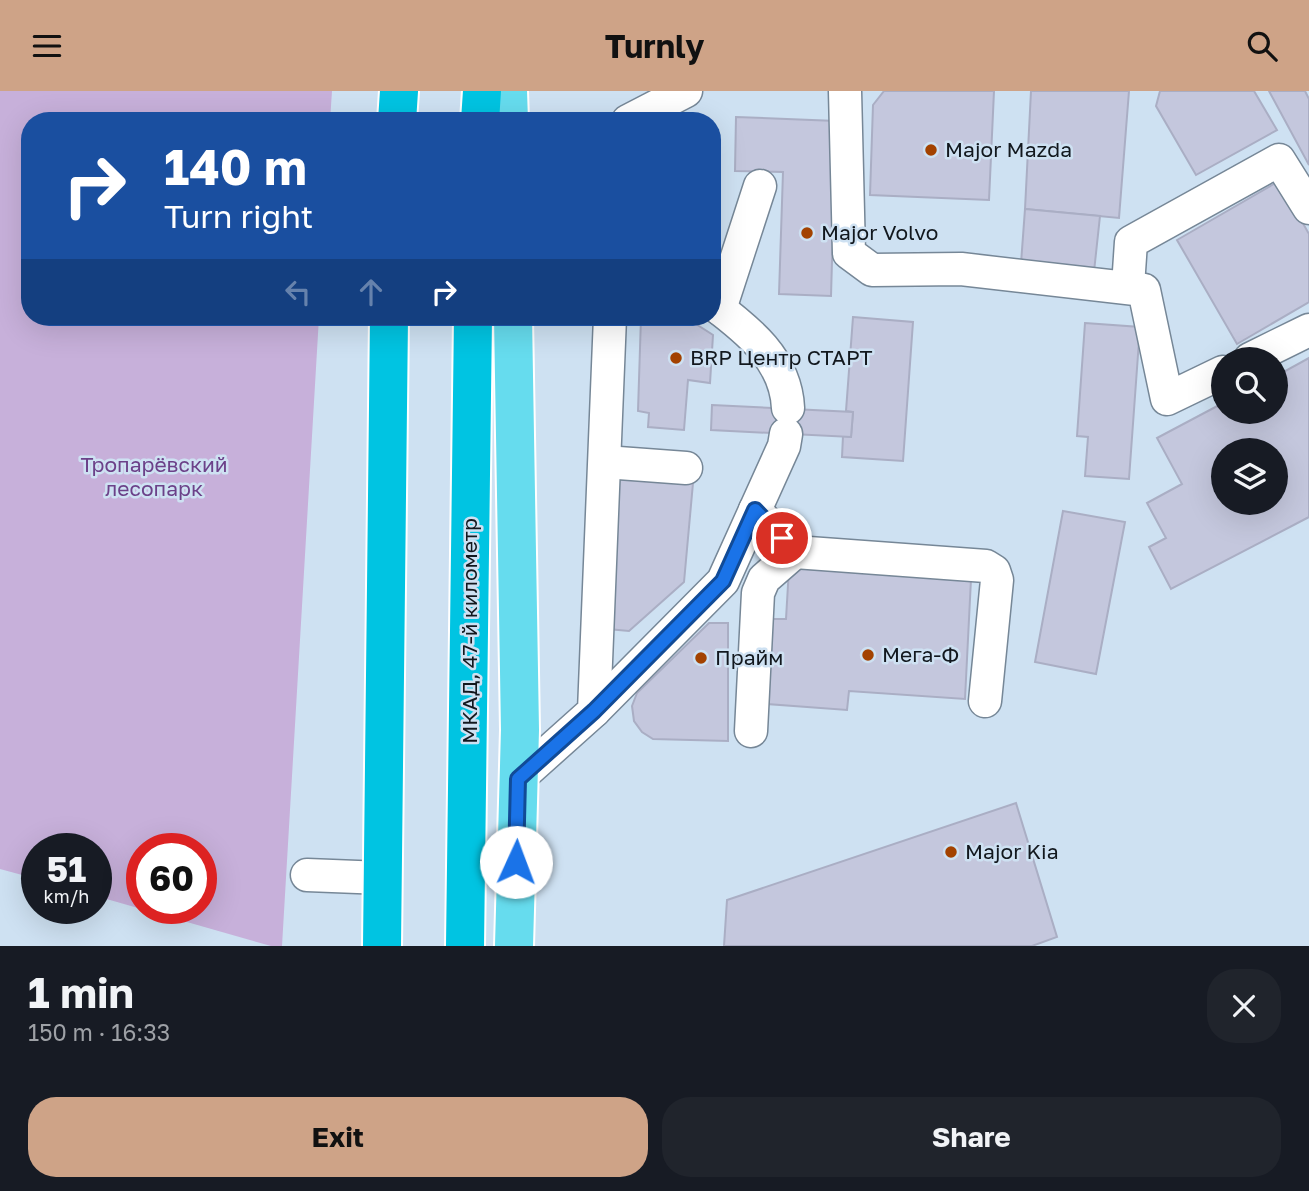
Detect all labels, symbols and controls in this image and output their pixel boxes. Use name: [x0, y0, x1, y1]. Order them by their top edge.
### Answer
icon: menu: [28, 27, 66, 65]
text: Turnly: [605, 27, 704, 65]
icon: search: [1243, 27, 1281, 65]
place label: Major Mazda: [945, 136, 1072, 162]
text: 140 m: [164, 137, 307, 196]
icon: right: [49, 140, 140, 231]
marker: Major Mazda: [923, 142, 939, 158]
text: Turn right: [164, 197, 313, 235]
place label: Major Volvo: [821, 219, 938, 245]
marker: Major Volvo: [799, 225, 815, 241]
icon: left: [279, 273, 317, 311]
icon: ahead: [352, 273, 390, 311]
icon: right: [425, 273, 463, 311]
place label: BRP Центр СТАРТ: [690, 344, 873, 370]
map controls: [1211, 347, 1288, 515]
button: search: [1211, 347, 1288, 424]
marker: BRP Центр СТАРТ: [668, 350, 684, 366]
button: layers: [1211, 438, 1288, 515]
park label: Тропарёвский лесопарк: [80, 451, 228, 501]
pin: [752, 508, 812, 568]
street label: МКАД, 47-й километр: [456, 518, 482, 744]
icon: arrive: [763, 519, 801, 557]
place label: Мега-Ф: [882, 641, 959, 667]
place label: Прайм: [715, 644, 783, 670]
marker: Мега-Ф: [860, 647, 876, 663]
marker: Прайм: [693, 650, 709, 666]
position arrow: [479, 825, 553, 899]
speed limit sign: 60: [126, 833, 217, 924]
place label: Major Kia: [965, 838, 1059, 864]
marker: Major Kia: [943, 844, 959, 860]
text: 51: [47, 848, 86, 890]
text: km/h: [44, 885, 89, 907]
text: 1 min: [28, 967, 134, 1017]
button: close: [1207, 969, 1281, 1043]
text: 150 m · 16:33: [28, 1018, 170, 1046]
button: Exit: [28, 1097, 648, 1177]
button: Share: [662, 1097, 1281, 1177]

